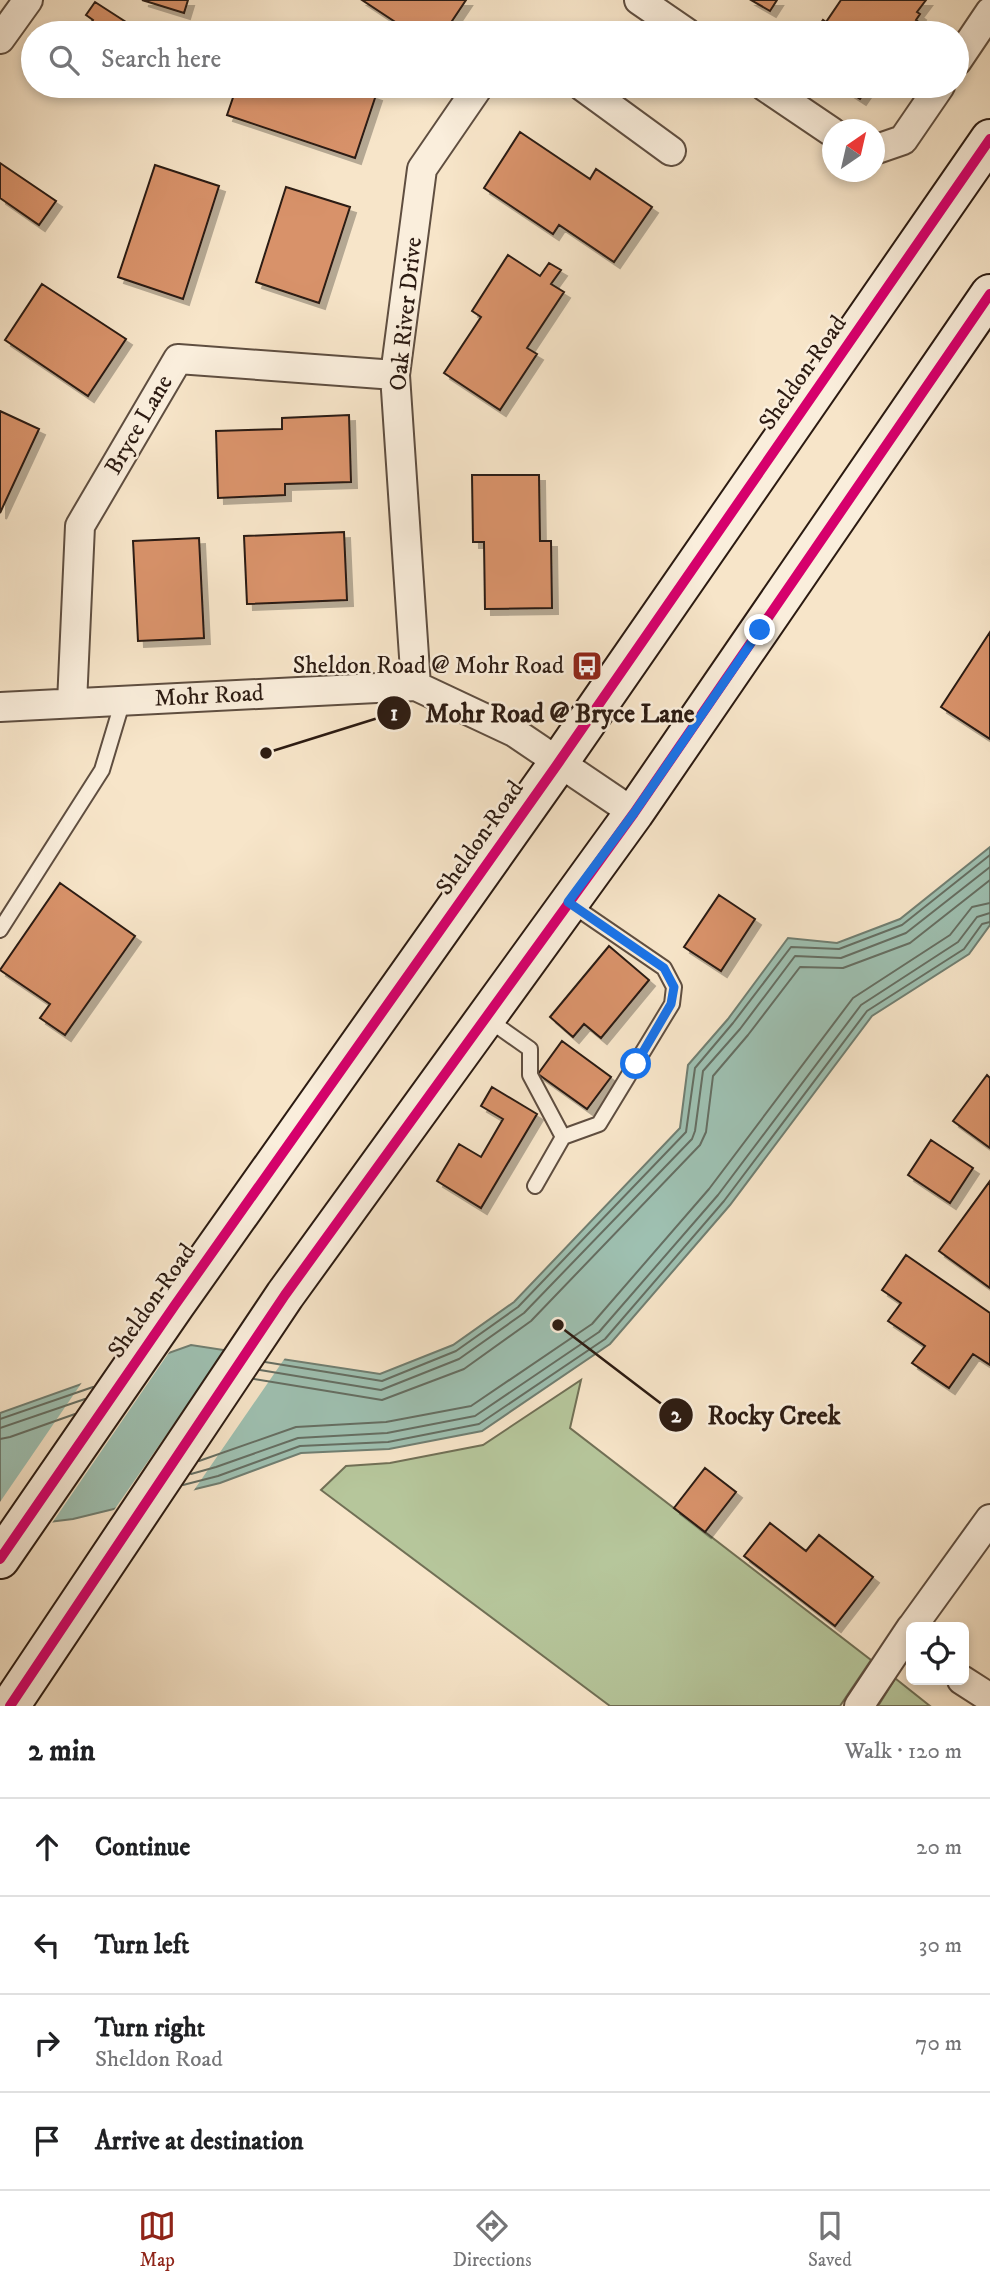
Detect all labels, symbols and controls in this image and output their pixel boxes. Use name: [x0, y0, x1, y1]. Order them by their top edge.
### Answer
search box: [21, 21, 969, 98]
icon: search: [45, 41, 83, 79]
text: Search here: [101, 43, 221, 76]
north arrow: [822, 119, 885, 182]
street label: Oak River Drive: [383, 236, 429, 392]
street label: Sheldon Road: [752, 310, 854, 436]
street label: Bryce Lane: [98, 370, 180, 480]
route end: [744, 614, 775, 645]
bus stop icon: Sheldon Road @ Mohr Road: [570, 649, 604, 683]
place label: Sheldon Road @ Mohr Road: [293, 651, 564, 681]
street label: Mohr Road: [154, 678, 264, 714]
callout: Mohr Road @ Bryce Lane: [376, 690, 709, 737]
text: Mohr Road @ Bryce Lane: [425, 698, 695, 731]
text: 1: [390, 701, 398, 727]
street label: Sheldon Road: [429, 775, 531, 901]
route start: [620, 1048, 651, 1079]
street label: Sheldon Road: [101, 1238, 203, 1364]
callout: Rocky Creek: [658, 1391, 854, 1438]
text: Rocky Creek: [707, 1400, 842, 1433]
text: 2: [671, 1403, 682, 1429]
map controls: [906, 1622, 969, 1685]
button: locate: [906, 1622, 969, 1685]
text: 2 min: [28, 1733, 95, 1770]
text: Walk · 120 m: [844, 1737, 962, 1766]
icon: ahead: [28, 1828, 66, 1866]
text: Continue: [95, 1831, 190, 1864]
text: 20 m: [916, 1833, 962, 1862]
icon: left: [28, 1926, 66, 1964]
text: Turn left: [95, 1929, 189, 1962]
text: 30 m: [919, 1931, 962, 1960]
text: Turn right: [95, 2012, 205, 2045]
icon: right: [28, 2024, 66, 2062]
text: 70 m: [915, 2029, 962, 2058]
text: Sheldon Road: [95, 2045, 223, 2074]
icon: arrive: [28, 2122, 66, 2160]
text: Arrive at destination: [95, 2125, 304, 2158]
tab: Map: [138, 2207, 176, 2272]
tab: Directions: [453, 2207, 532, 2272]
tab: Saved: [808, 2207, 852, 2272]

